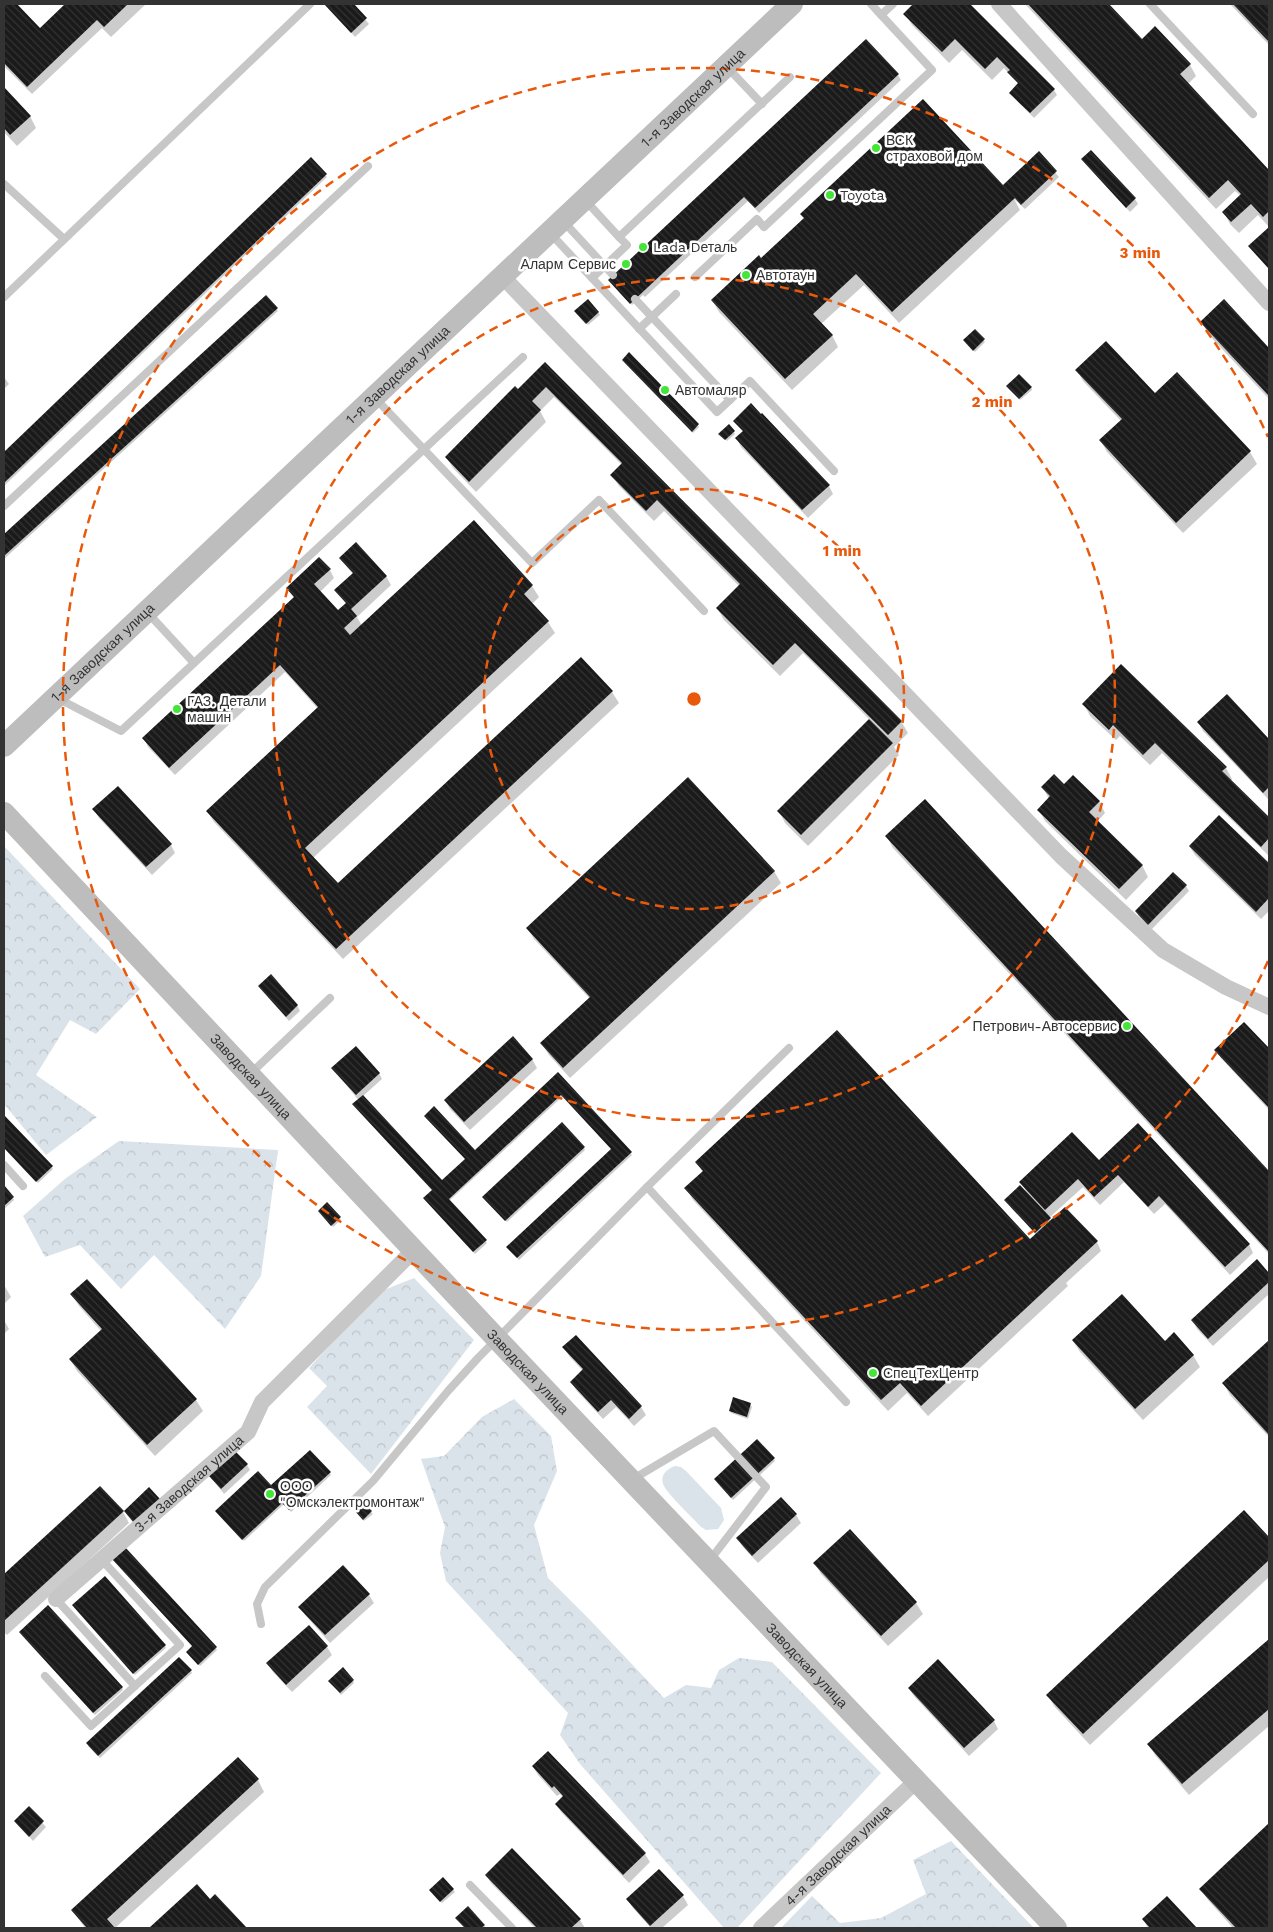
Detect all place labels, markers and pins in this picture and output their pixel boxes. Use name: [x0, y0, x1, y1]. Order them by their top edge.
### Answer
place label: ВСК страховой дом: [886, 132, 983, 164]
marker: ВСК страховой дом: [870, 142, 882, 154]
place label: Toyota: [840, 187, 884, 203]
marker: Toyota: [824, 189, 836, 201]
place label: Lada Dеталь: [653, 239, 737, 255]
marker: Lada Dеталь: [637, 241, 649, 253]
place label: Аларм Сервис: [521, 256, 616, 272]
marker: Аларм Сервис: [620, 258, 632, 270]
place label: Автотаун: [756, 267, 815, 283]
marker: Автотаун: [740, 269, 752, 281]
place label: Автомаляр: [675, 382, 747, 398]
marker: Автомаляр: [659, 384, 671, 396]
centre of rings: [685, 690, 703, 708]
place label: ГАЗ. Детали машин: [187, 693, 267, 725]
marker: ГАЗ. Детали машин: [171, 703, 183, 715]
place label: Петрович-Автосервис: [973, 1018, 1117, 1034]
marker: Петрович-Автосервис: [1121, 1020, 1133, 1032]
place label: СпецТехЦентр: [883, 1365, 979, 1381]
marker: СпецТехЦентр: [867, 1367, 879, 1379]
place label: ООО "Омскэлектромонтаж": [280, 1478, 425, 1510]
marker: ООО "Омскэлектромонтаж": [264, 1488, 276, 1500]

